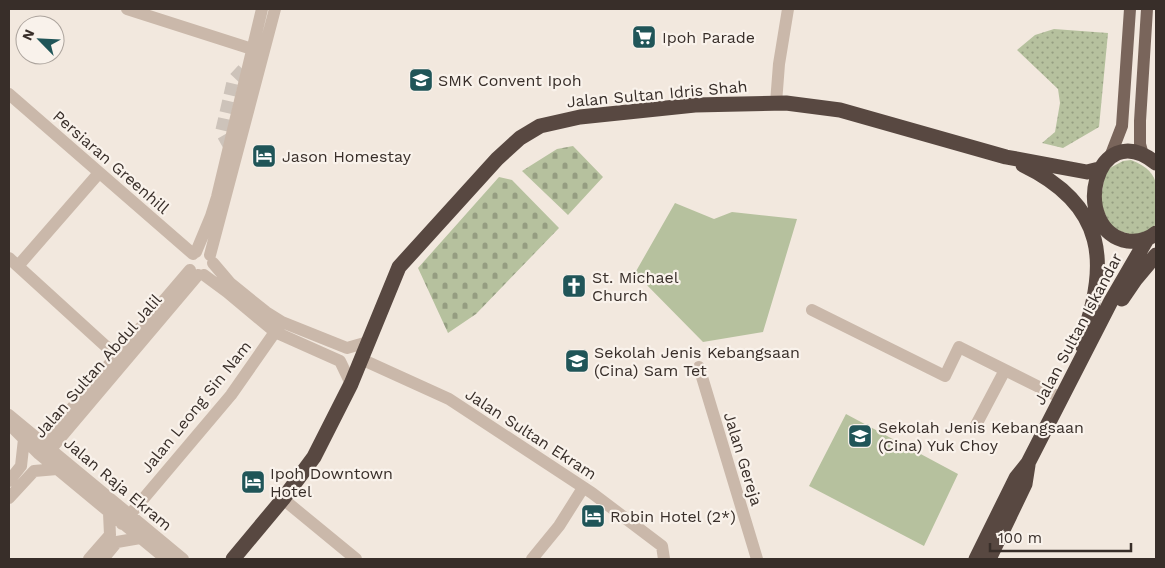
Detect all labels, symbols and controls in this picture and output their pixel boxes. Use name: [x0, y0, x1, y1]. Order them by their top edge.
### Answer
north arrow: [15, 15, 65, 65]
supermarket icon: Ipoh Parade: [631, 24, 657, 50]
text: N: [19, 27, 38, 43]
place label: Ipoh Parade: [662, 28, 755, 47]
school or university icon: SMK Convent Ipoh: [408, 67, 434, 93]
place label: SMK Convent Ipoh: [438, 71, 582, 90]
street label: Jalan Sultan Idris Shah: [566, 77, 748, 111]
street label: Persiaran Greenhill: [49, 106, 173, 218]
hotel icon: Jason Homestay: [251, 143, 277, 169]
place label: Jason Homestay: [282, 147, 412, 166]
street label: Jalan Sultan Iskandar: [1030, 249, 1126, 408]
place label: St. Michael Church: [592, 268, 679, 305]
church icon: St. Michael Church: [561, 273, 587, 299]
street label: Jalan Sultan Abdul Jalil: [30, 290, 166, 442]
street label: Jalan Leong Sin Nam: [137, 337, 255, 477]
place label: Sekolah Jenis Kebangsaan (Cina) Sam Tet: [594, 343, 800, 380]
school or university icon: Sekolah Jenis Kebangsaan (Cina) Sam Tet: [564, 348, 590, 374]
street label: Jalan Sultan Ekram: [462, 384, 600, 484]
street label: Jalan Gereja: [720, 410, 766, 508]
place label: Sekolah Jenis Kebangsaan (Cina) Yuk Choy: [878, 418, 1084, 455]
school or university icon: Sekolah Jenis Kebangsaan (Cina) Yuk Choy: [847, 423, 873, 449]
street label: Jalan Raja Ekram: [60, 433, 176, 535]
place label: Ipoh Downtown Hotel: [270, 464, 393, 501]
hotel icon: Ipoh Downtown Hotel: [240, 469, 266, 495]
hotel icon: Robin Hotel (2*): [580, 503, 606, 529]
place label: Robin Hotel (2*): [610, 507, 736, 526]
scale bar: [990, 520, 1131, 552]
text: 100 m: [998, 529, 1042, 547]

